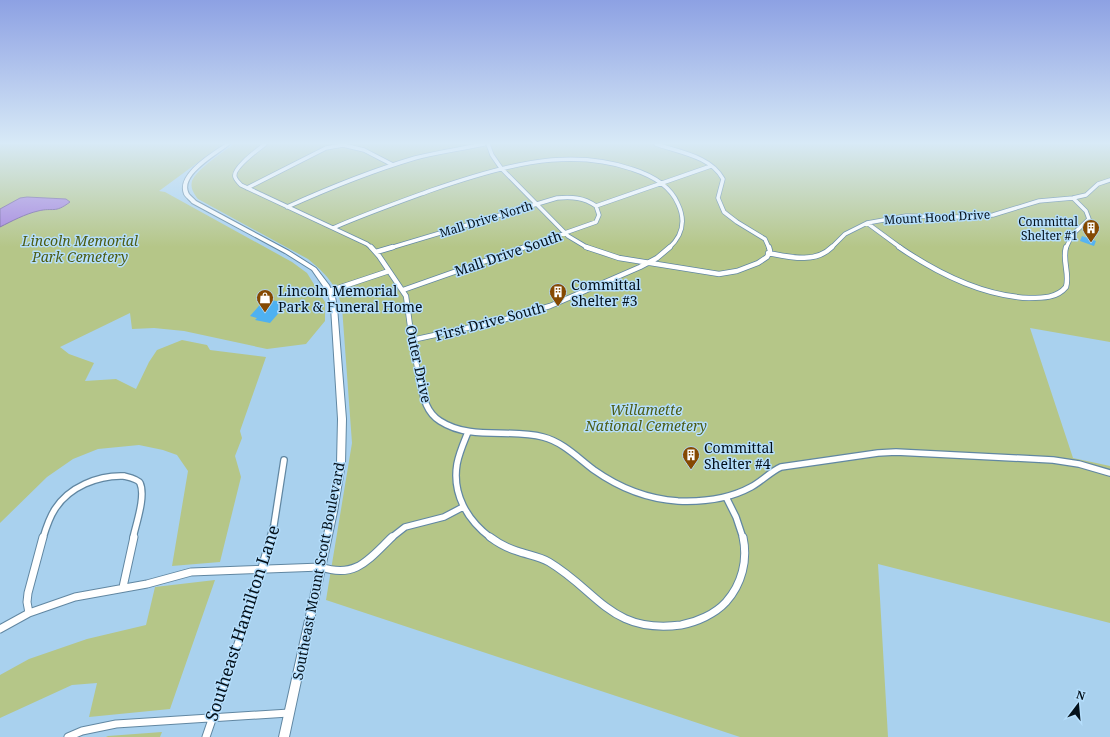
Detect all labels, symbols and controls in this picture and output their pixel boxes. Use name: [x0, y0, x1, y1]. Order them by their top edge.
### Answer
street label: Mall Drive North: [437, 197, 535, 241]
street label: Mount Hood Drive: [883, 206, 991, 228]
place label: Committal Shelter #1: [1018, 213, 1078, 244]
building icon: Committal Shelter #1: [1081, 218, 1101, 243]
street label: Mall Drive South: [452, 226, 564, 280]
park label: Lincoln Memorial Park Cemetery: [21, 231, 139, 266]
place label: Committal Shelter #3: [571, 275, 641, 310]
place label: Lincoln Memorial Park & Funeral Home: [278, 281, 423, 316]
building icon: Committal Shelter #3: [548, 282, 568, 307]
shop icon: Lincoln Memorial Park & Funeral Home: [255, 288, 275, 313]
street label: First Drive South: [433, 297, 547, 345]
street label: Outer Drive: [402, 323, 436, 405]
park label: Willamette National Cemetery: [584, 400, 707, 435]
place label: Committal Shelter #4: [704, 438, 774, 473]
building icon: Committal Shelter #4: [681, 445, 701, 470]
street label: Southeast Mount Scott Boulevard: [288, 460, 349, 682]
street label: Southeast Hamilton Lane: [199, 522, 285, 724]
north arrow: [1058, 685, 1098, 725]
text: N: [1075, 687, 1087, 703]

